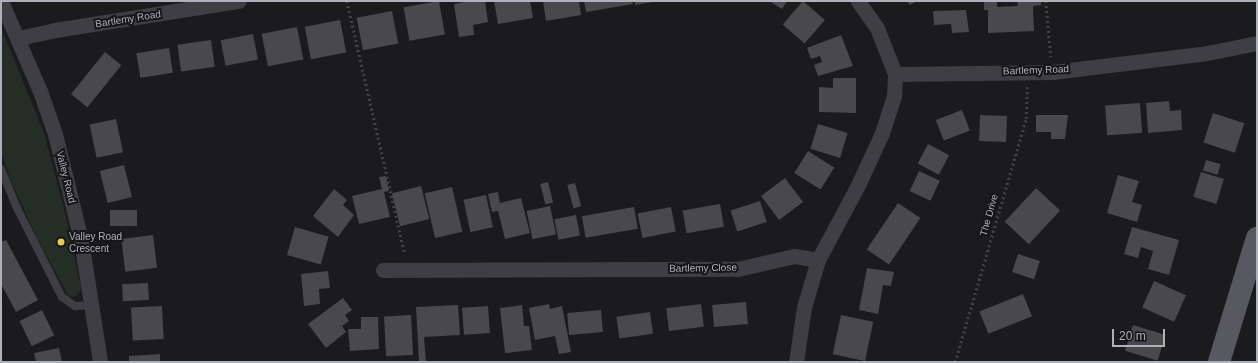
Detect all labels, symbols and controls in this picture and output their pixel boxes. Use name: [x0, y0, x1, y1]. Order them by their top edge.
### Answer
street label: Bartlemy Road: [94, 8, 162, 30]
street label: Bartlemy Road: [1003, 63, 1069, 77]
street label: Valley Road: [54, 150, 78, 204]
street label: The Drive: [977, 193, 1001, 237]
place label: Valley Road Crescent: [69, 230, 122, 254]
marker: Valley Road Crescent: [56, 237, 66, 247]
street label: Bartlemy Close: [669, 261, 737, 275]
scale bar: [1114, 321, 1167, 347]
text: 20 m: [1119, 329, 1146, 343]

